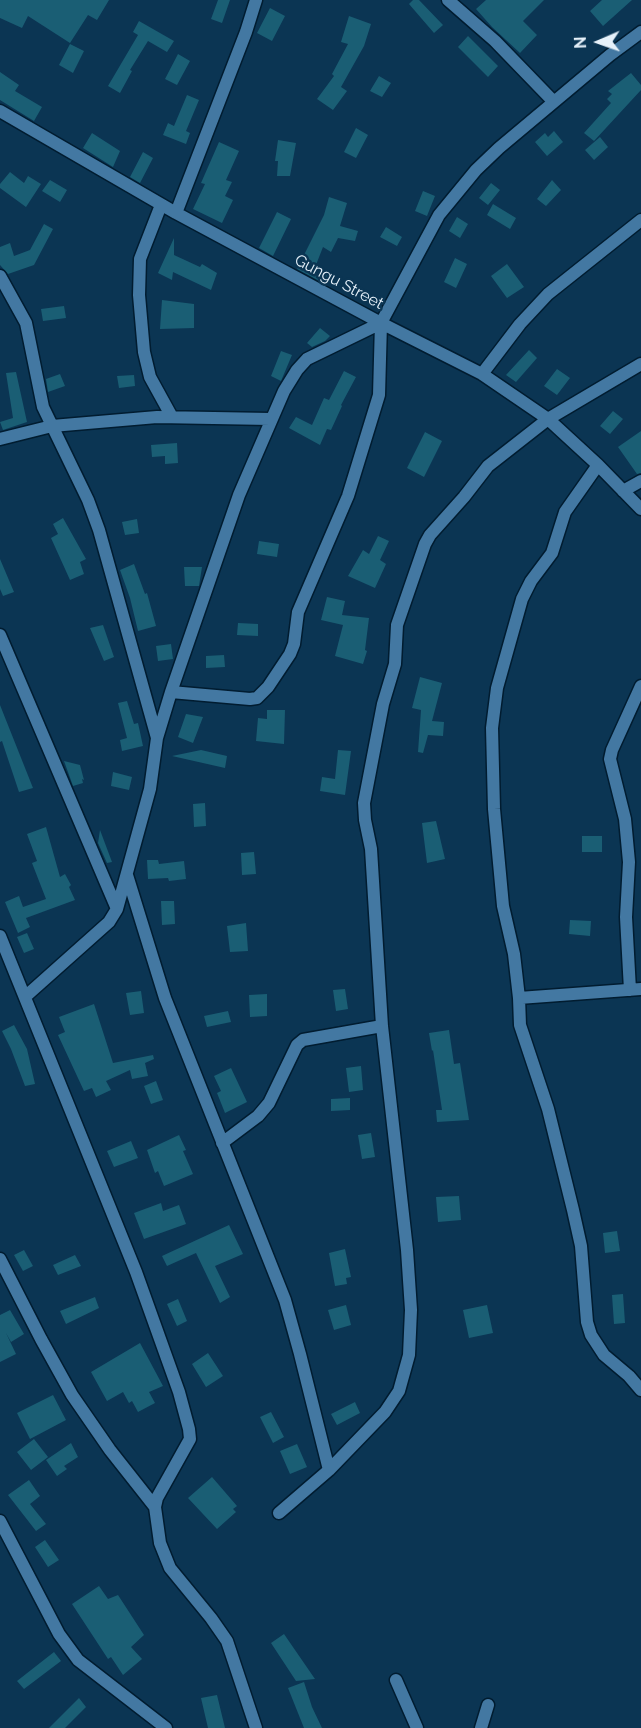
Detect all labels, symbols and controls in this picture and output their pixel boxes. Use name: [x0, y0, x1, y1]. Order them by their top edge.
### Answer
north arrow: [569, 12, 629, 72]
text: N: [571, 36, 590, 49]
street label: Gungu Street: [291, 250, 387, 314]

